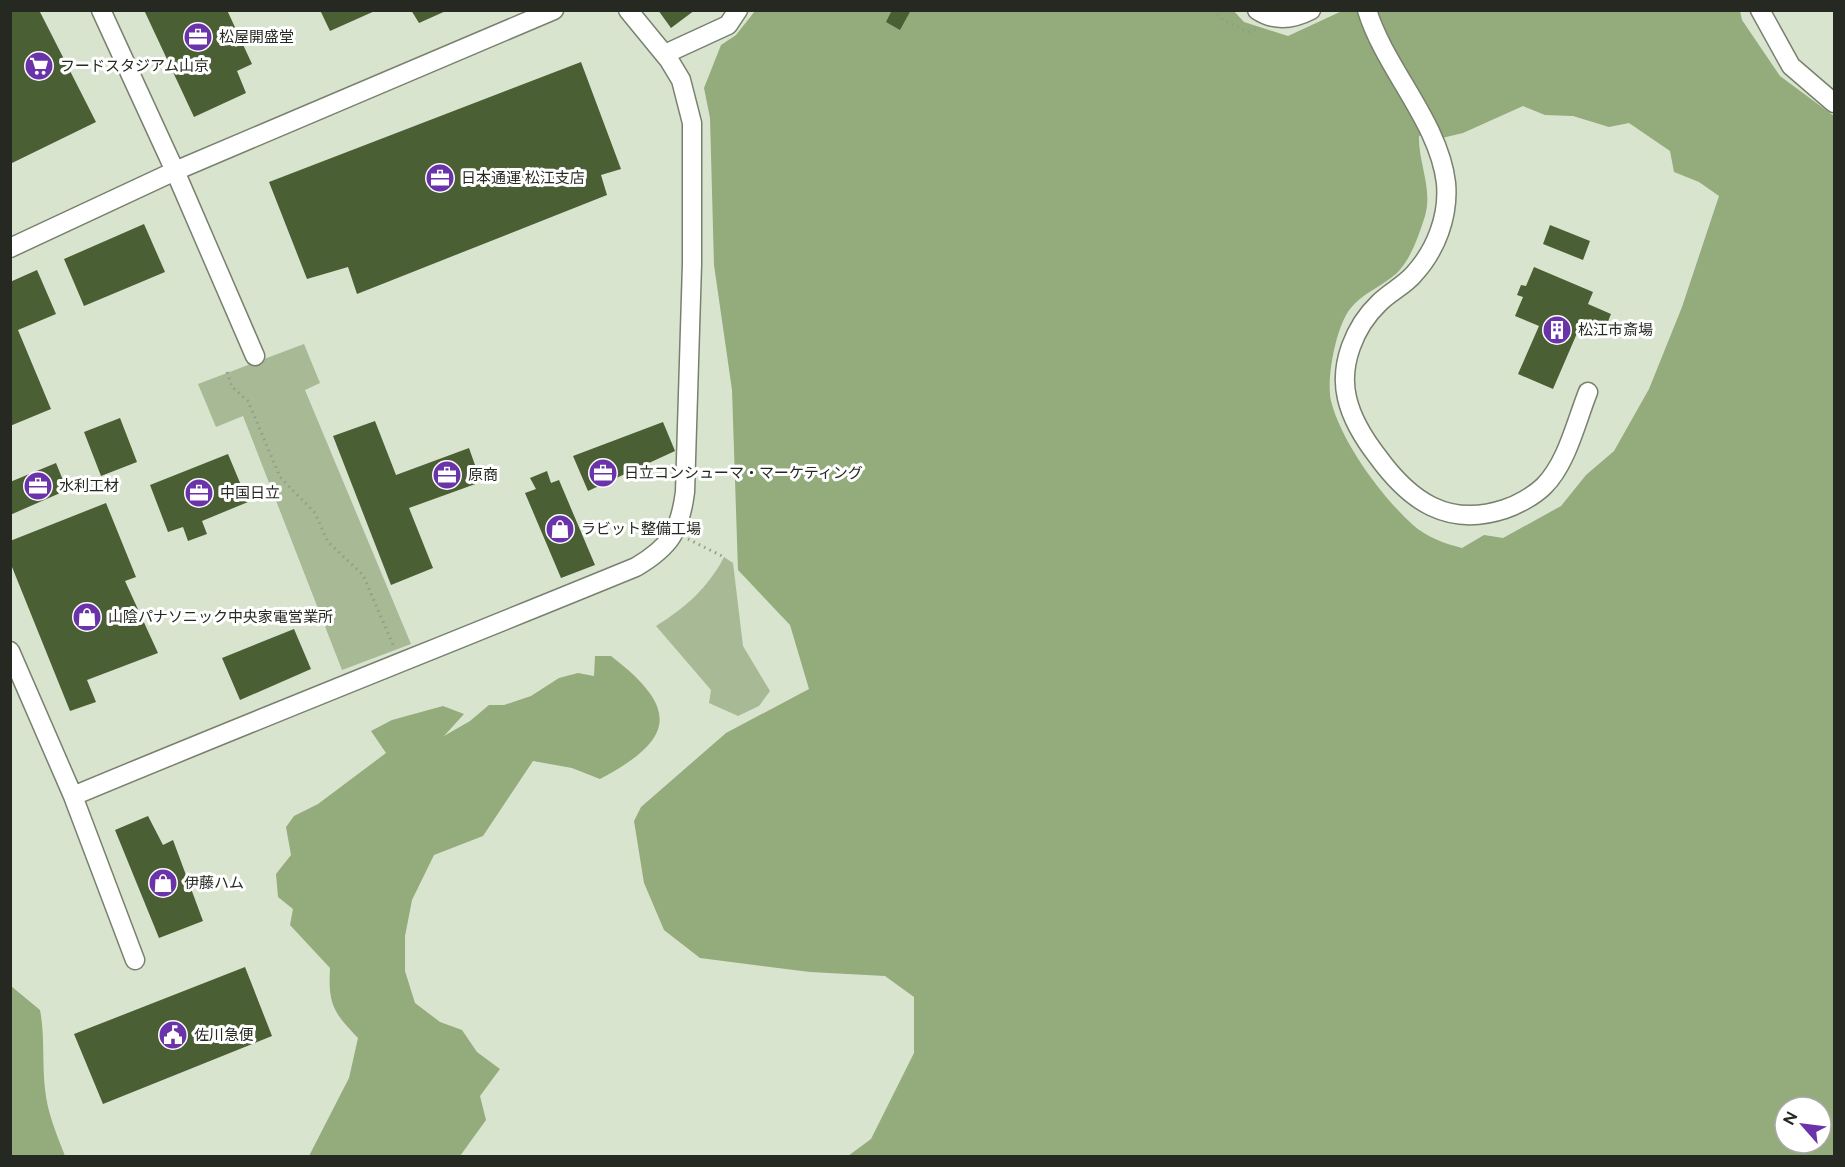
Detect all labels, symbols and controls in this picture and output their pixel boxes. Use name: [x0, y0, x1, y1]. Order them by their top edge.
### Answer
office icon: 松屋開盛堂: [182, 21, 214, 53]
place label: 松屋開盛堂: [219, 28, 294, 46]
supermarket icon: フードスタジアム山京: [23, 50, 55, 82]
place label: フードスタジアム山京: [60, 57, 209, 75]
office icon: 日本通運 松江支店: [424, 162, 456, 194]
place label: 日本通運 松江支店: [461, 169, 585, 187]
building icon: 松江市斎場: [1541, 314, 1573, 346]
place label: 松江市斎場: [1578, 321, 1653, 339]
office icon: 日立コンシューマ・マーケティング: [587, 457, 619, 489]
office icon: 原商: [431, 459, 463, 491]
place label: 日立コンシューマ・マーケティング: [624, 464, 863, 482]
place label: 原商: [468, 466, 498, 484]
office icon: 水利工材: [22, 470, 54, 502]
place label: 水利工材: [59, 477, 119, 495]
office icon: 中国日立: [183, 477, 215, 509]
place label: 中国日立: [220, 484, 280, 502]
shop icon: ラビット整備工場: [544, 513, 576, 545]
place label: ラビット整備工場: [581, 520, 701, 538]
shop icon: 山陰パナソニック中央家電営業所: [71, 601, 103, 633]
place label: 山陰パナソニック中央家電営業所: [108, 608, 333, 626]
shop icon: 伊藤ハム: [147, 867, 179, 899]
place label: 伊藤ハム: [184, 874, 244, 892]
public building icon: 佐川急便: [157, 1019, 189, 1051]
place label: 佐川急便: [194, 1026, 254, 1044]
north arrow: [1773, 1095, 1833, 1155]
text: N: [1779, 1108, 1801, 1128]

